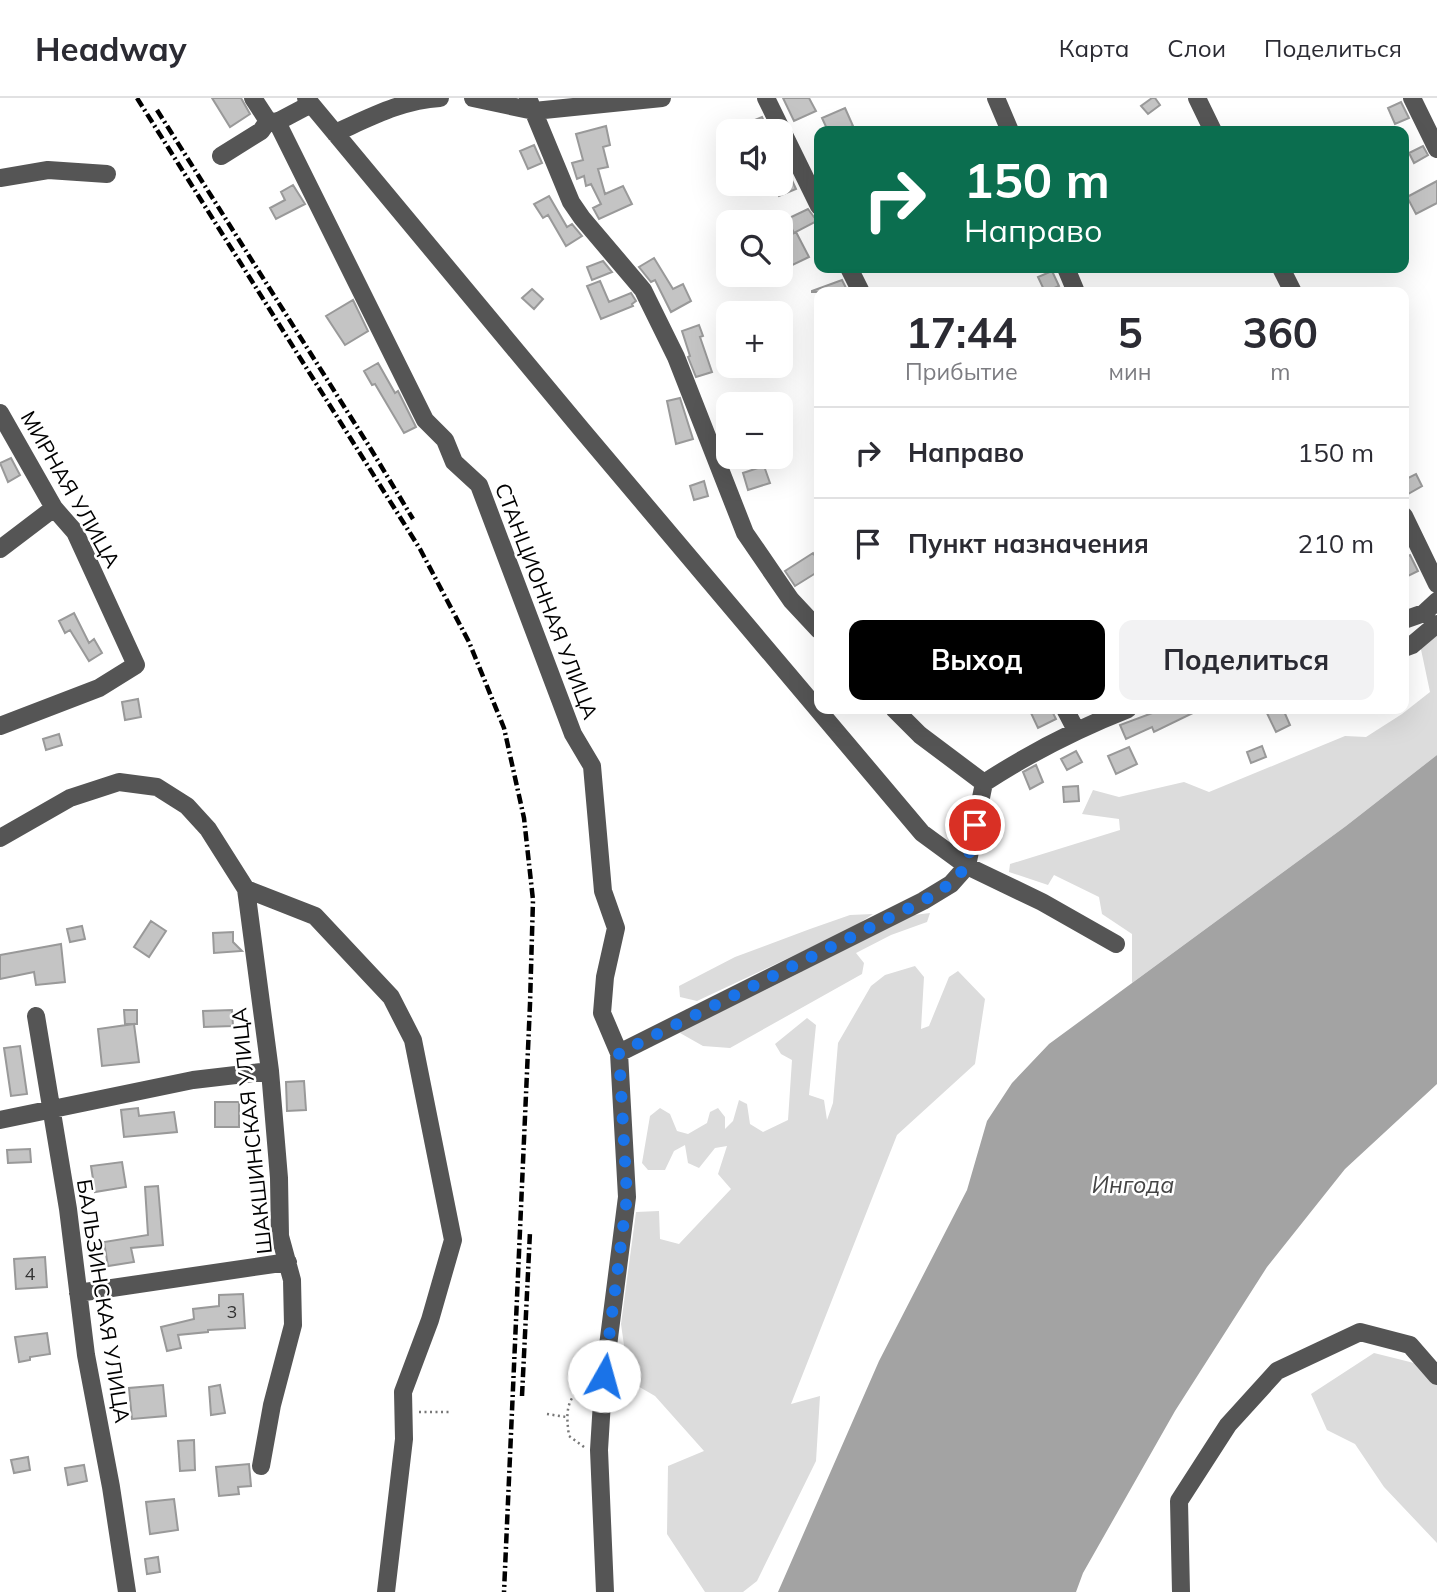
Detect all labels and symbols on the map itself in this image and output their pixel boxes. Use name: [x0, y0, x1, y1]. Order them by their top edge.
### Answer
street label: МИРНАЯ УЛИЦА: [16, 406, 127, 573]
street label: СТАНЦИОННАЯ УЛИЦА: [490, 479, 604, 723]
pin: [945, 795, 1005, 855]
street label: ШАКШИНСКАЯ УЛИЦА: [225, 1006, 277, 1255]
water label: Ингода: [1092, 1170, 1174, 1199]
street label: БАЛЬЗИНСКАЯ УЛИЦА: [72, 1177, 136, 1425]
house number: 4: [25, 1262, 36, 1285]
house number: 3: [227, 1300, 237, 1323]
position arrow: [567, 1339, 641, 1413]

